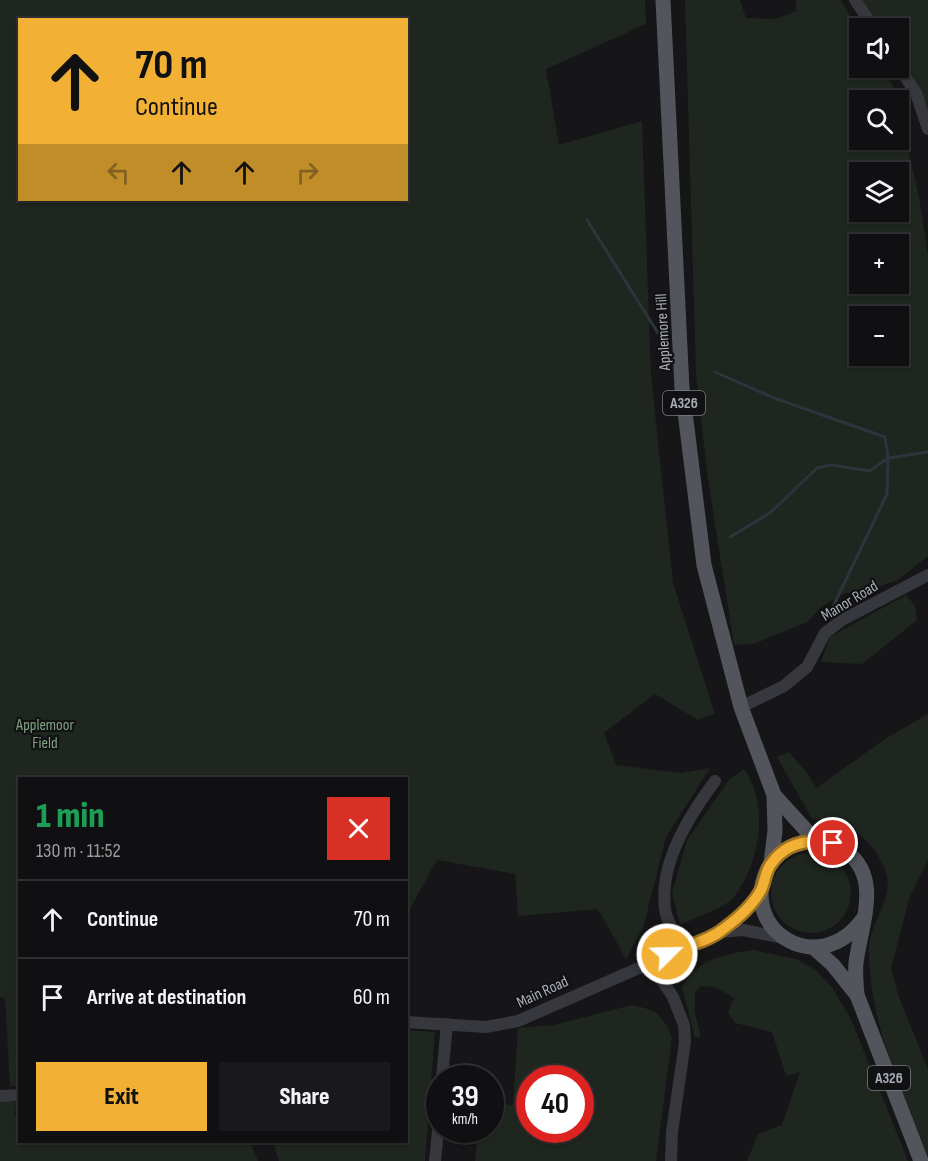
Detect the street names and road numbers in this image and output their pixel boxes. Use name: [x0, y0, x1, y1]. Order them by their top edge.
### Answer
street label: Applemore Hill: [652, 293, 675, 372]
road number: A326: [663, 391, 705, 415]
street label: Manor Road: [818, 577, 882, 626]
street label: Main Road: [514, 972, 571, 1013]
road number: A326: [868, 1066, 910, 1090]

